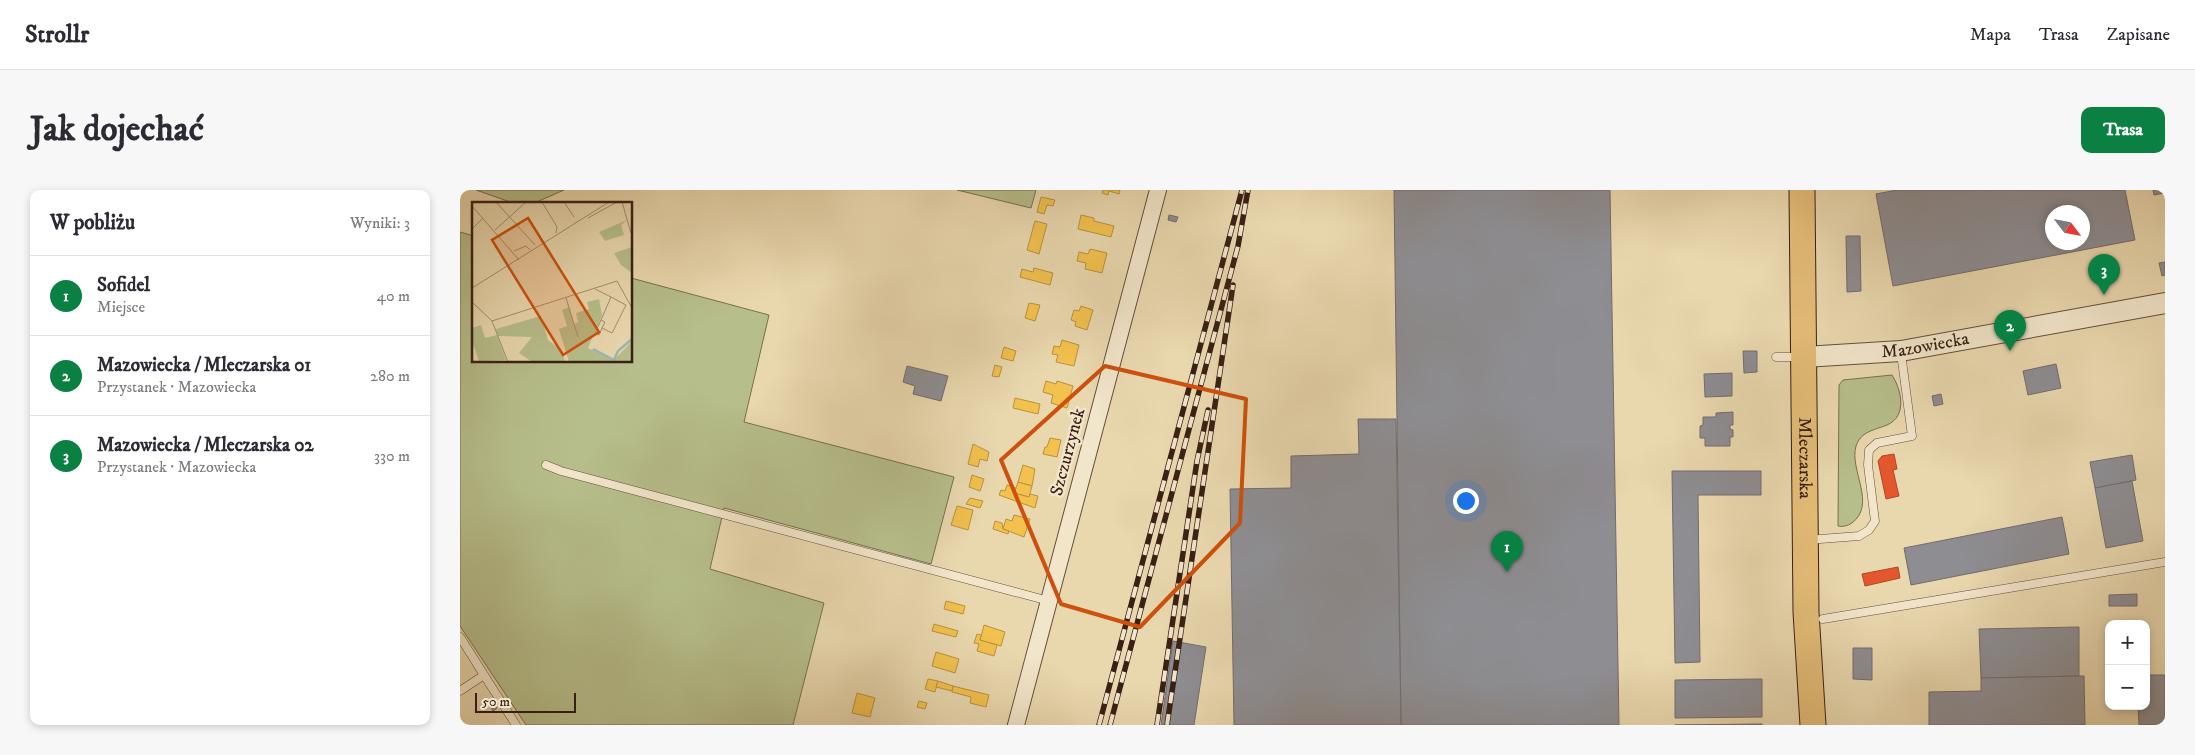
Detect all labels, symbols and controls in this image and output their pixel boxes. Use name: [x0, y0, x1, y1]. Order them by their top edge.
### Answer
text: Strollr: [25, 20, 89, 50]
text: Mapa: [1970, 24, 2011, 46]
text: Trasa: [2039, 24, 2079, 46]
text: Zapisane: [2107, 24, 2170, 46]
button: Trasa: [2081, 107, 2165, 153]
text: Jak dojechać: [30, 108, 204, 152]
inset map: [472, 202, 632, 362]
north arrow: [2045, 205, 2090, 250]
text: W pobliżu: [50, 210, 135, 236]
text: Wyniki: 3: [350, 213, 410, 233]
pin: 3: [2088, 254, 2120, 295]
text: Sofidel: [97, 274, 150, 297]
text: 1: [63, 286, 69, 306]
text: 40 m: [377, 286, 410, 306]
text: Miejsce: [97, 297, 145, 317]
pin: 2: [1994, 310, 2026, 351]
street label: Mazowiecka: [1881, 328, 1971, 363]
text: Mazowiecka / Mleczarska 01: [97, 354, 311, 377]
text: 2: [62, 366, 70, 386]
text: 280 m: [370, 366, 410, 386]
text: Przystanek · Mazowiecka: [97, 377, 256, 397]
street label: Szczurzynek: [1046, 406, 1090, 498]
street label: Mleczarska: [1793, 417, 1816, 499]
text: Mazowiecka / Mleczarska 02: [97, 434, 314, 457]
text: 3: [63, 446, 69, 466]
text: 330 m: [374, 446, 410, 466]
text: Przystanek · Mazowiecka: [97, 457, 256, 477]
your location: [1453, 488, 1479, 514]
pin: 1: [1491, 531, 1523, 572]
map controls: [2105, 620, 2150, 710]
button: +: [2105, 620, 2150, 665]
button: −: [2105, 665, 2150, 710]
scale bar: [475, 690, 576, 713]
text: 50 m: [482, 693, 510, 711]

